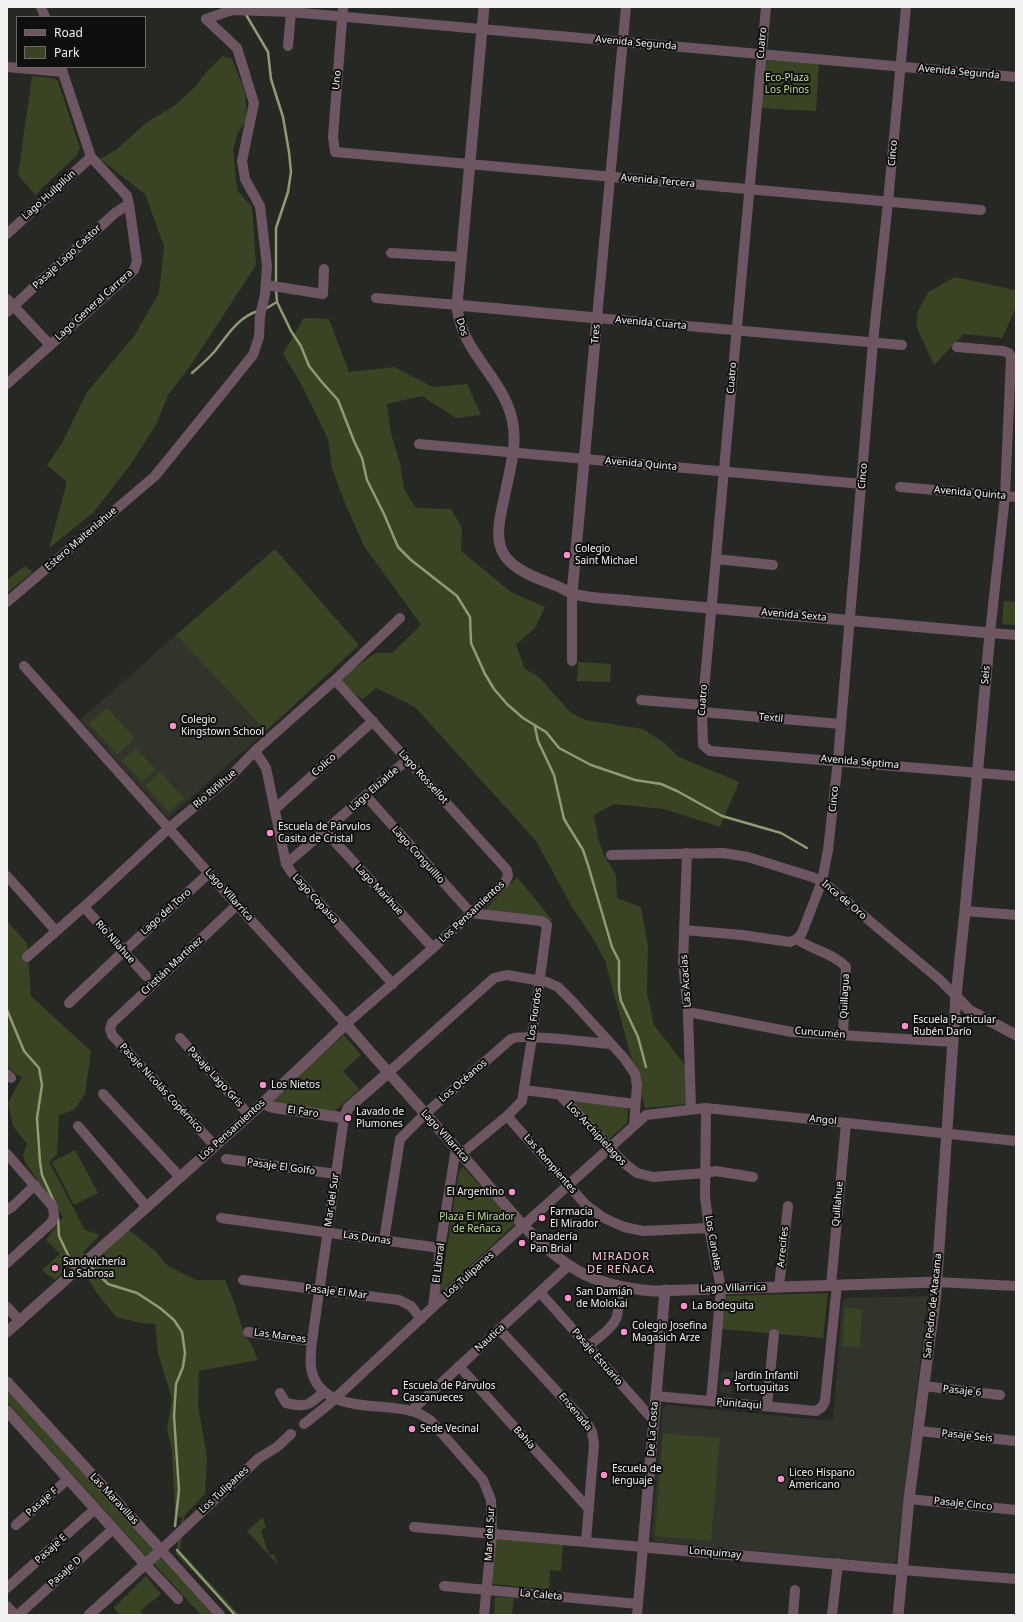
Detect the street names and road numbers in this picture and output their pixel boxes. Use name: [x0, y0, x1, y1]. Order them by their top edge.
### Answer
street label: Cuatro: [755, 27, 769, 59]
street label: Avenida Segunda: [595, 33, 677, 53]
street label: Avenida Segunda: [918, 62, 1000, 82]
street label: Uno: [330, 70, 344, 90]
street label: Cinco: [886, 140, 900, 166]
street label: Lago Huilpilún: [20, 168, 78, 222]
street label: Avenida Tercera: [620, 172, 696, 190]
street label: Pasaje Lago Castor: [30, 222, 104, 292]
street label: Lago General Carrera: [53, 267, 135, 343]
street label: Avenida Cuarta: [615, 314, 687, 332]
street label: Dos: [453, 317, 471, 337]
street label: Tres: [589, 324, 603, 344]
street label: Cuatro: [725, 362, 739, 394]
street label: Avenida Quinta: [605, 455, 677, 473]
street label: Cinco: [856, 463, 870, 489]
street label: Avenida Quinta: [934, 484, 1006, 502]
street label: Estero Maitenlahue: [43, 505, 119, 573]
street label: Avenida Sexta: [761, 606, 827, 624]
street label: Seis: [979, 665, 993, 685]
street label: Cuatro: [696, 684, 710, 716]
street label: Textil: [758, 711, 784, 725]
street label: Lago Rossellot: [396, 748, 450, 806]
street label: Colico: [309, 751, 339, 779]
street label: Avenida Séptima: [820, 753, 900, 771]
street label: Lago Elizalde: [347, 764, 401, 814]
street label: Río Riñihue: [191, 767, 239, 811]
street label: Cinco: [827, 785, 841, 813]
street label: Lago Conguillío: [389, 824, 447, 886]
street label: Lago Marihue: [352, 862, 406, 918]
street label: Lago Villarrica: [202, 866, 256, 924]
street label: Lago Copaisa: [290, 872, 340, 926]
street label: Inca de Oro: [819, 878, 869, 922]
street label: Los Pensamientos: [437, 879, 507, 945]
street label: Lago del Toro: [138, 886, 194, 938]
street label: Río Nilahue: [93, 918, 137, 966]
street label: Cristián Martínez: [139, 934, 205, 998]
street label: Las Acacias: [678, 954, 694, 1008]
street label: Quillagua: [838, 973, 852, 1019]
street label: Los Fiordos: [525, 987, 545, 1041]
street label: Cuncumén: [794, 1025, 846, 1041]
street label: Pasaje Nicolás Copérnico: [117, 1041, 205, 1135]
street label: Pasaje Lago Gris: [185, 1044, 245, 1110]
street label: Los Océanos: [437, 1057, 489, 1105]
street label: Los Pensamientos: [196, 1097, 268, 1163]
street label: Los Archipielagos: [564, 1100, 628, 1168]
street label: El Faro: [287, 1104, 319, 1120]
street label: Lago Villarrica: [418, 1107, 472, 1165]
street label: Angol: [809, 1113, 837, 1127]
street label: Las Rompientes: [521, 1132, 579, 1196]
street label: Pasaje El Golfo: [246, 1156, 316, 1178]
street label: Mar del Sur: [322, 1172, 342, 1228]
street label: Quillahue: [830, 1181, 846, 1227]
street label: Los Canales: [702, 1215, 724, 1271]
street label: Arrecifes: [775, 1226, 791, 1268]
street label: Las Dunas: [342, 1229, 392, 1247]
street label: El Litoral: [431, 1242, 447, 1284]
street label: Los Tulipanes: [441, 1249, 497, 1301]
street label: San Pedro de Atacama: [922, 1253, 944, 1359]
street label: Lago Villarrica: [700, 1281, 766, 1295]
street label: Pasaje El Mar: [304, 1282, 368, 1302]
street label: Nautica: [473, 1322, 507, 1354]
street label: Las Mareas: [253, 1326, 307, 1346]
street label: Pasaje Estuario: [569, 1326, 625, 1388]
street label: Pasaje 6: [942, 1383, 982, 1399]
street label: Ensenada: [556, 1391, 594, 1433]
street label: Punitaqui: [716, 1396, 762, 1412]
street label: De La Costa: [645, 1401, 661, 1457]
street label: Bahía: [511, 1424, 537, 1452]
street label: Pasaje Seis: [941, 1427, 993, 1445]
street label: Los Tulipanes: [197, 1464, 251, 1516]
street label: Las Maravillas: [87, 1471, 141, 1527]
street label: Pasaje F: [24, 1485, 60, 1519]
street label: Pasaje Cinco: [933, 1495, 993, 1513]
street label: Mar del Sur: [483, 1507, 497, 1561]
street label: Pasaje E: [33, 1532, 69, 1566]
street label: Lonquimay: [688, 1545, 742, 1561]
street label: Pasaje D: [46, 1554, 84, 1590]
street label: La Caleta: [519, 1587, 563, 1603]

